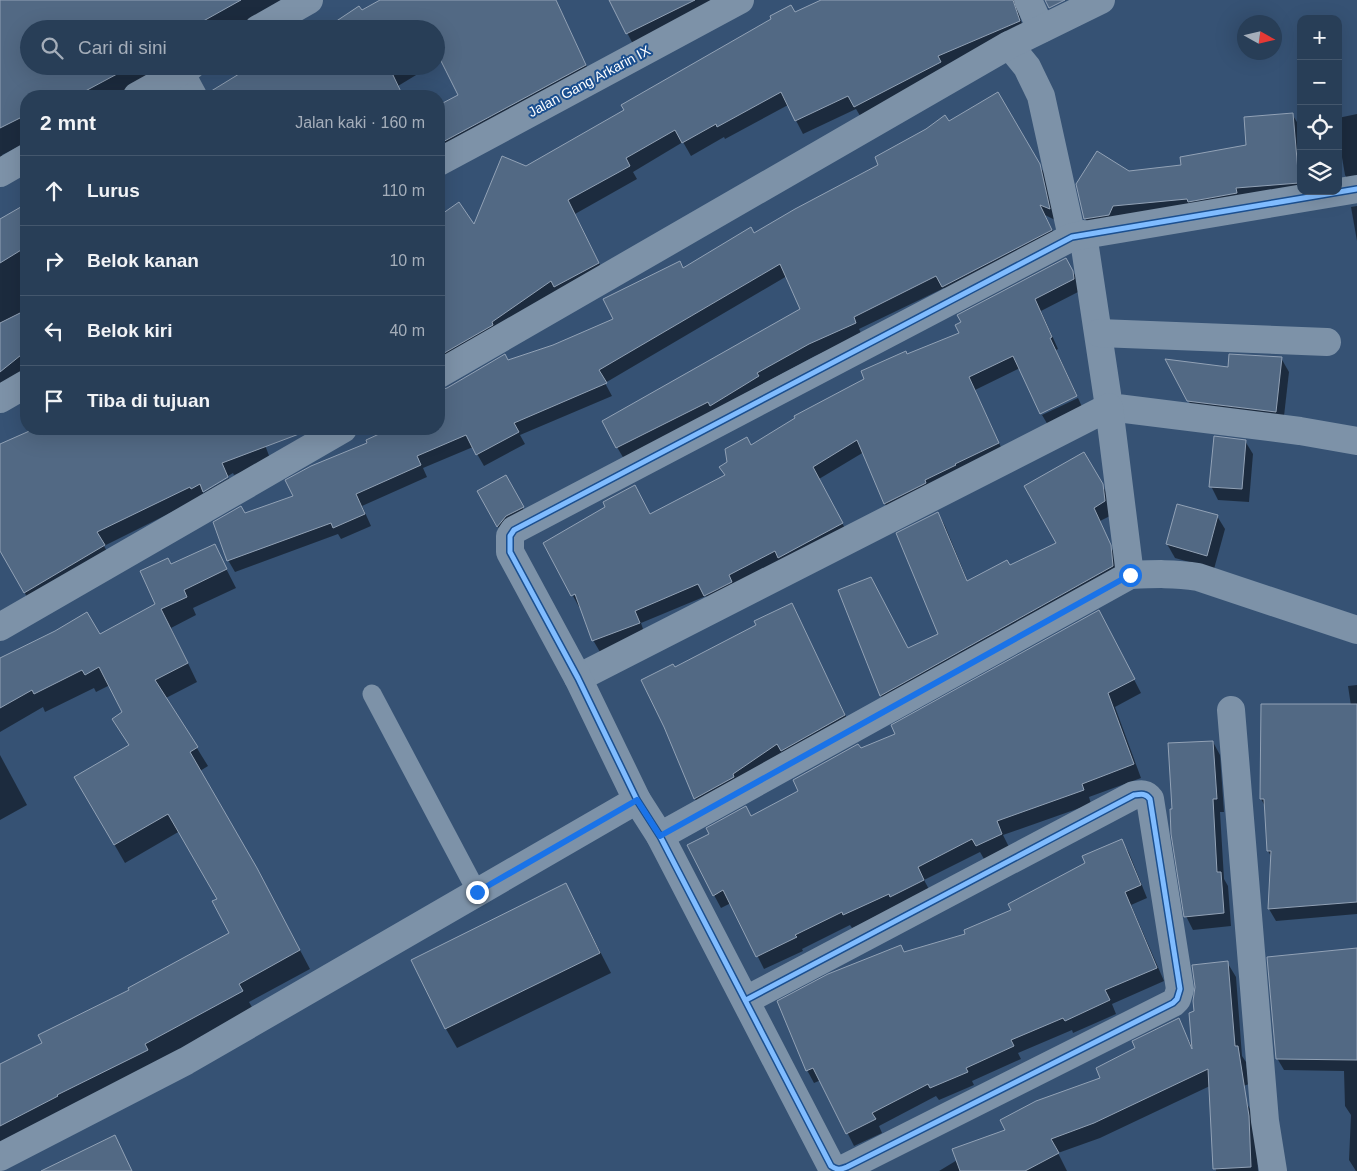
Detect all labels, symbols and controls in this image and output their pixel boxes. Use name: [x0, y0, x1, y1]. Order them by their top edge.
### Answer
north arrow: [1237, 15, 1282, 60]
map controls: [1297, 15, 1342, 195]
button: +: [1297, 15, 1342, 60]
search box: [20, 20, 445, 75]
icon: search: [38, 34, 66, 62]
text: Cari di sini: [78, 37, 167, 58]
street label: Jalan Gang Arkarin IX: [525, 42, 653, 120]
button: −: [1297, 60, 1342, 105]
button: locate: [1297, 105, 1342, 150]
text: 2 mnt: [40, 111, 96, 134]
text: Jalan kaki · 160 m: [295, 114, 425, 131]
button: layers: [1297, 150, 1342, 195]
icon: ahead: [40, 177, 68, 205]
text: Lurus: [87, 180, 140, 201]
text: 110 m: [382, 182, 425, 199]
icon: right: [40, 247, 68, 275]
text: Belok kanan: [87, 250, 199, 271]
text: 10 m: [389, 252, 425, 269]
icon: left: [40, 317, 68, 345]
text: Belok kiri: [87, 320, 173, 341]
text: 40 m: [389, 322, 425, 339]
icon: arrive: [40, 387, 68, 415]
text: Tiba di tujuan: [87, 390, 210, 411]
route start: [1119, 564, 1142, 587]
route end: [466, 881, 489, 904]

